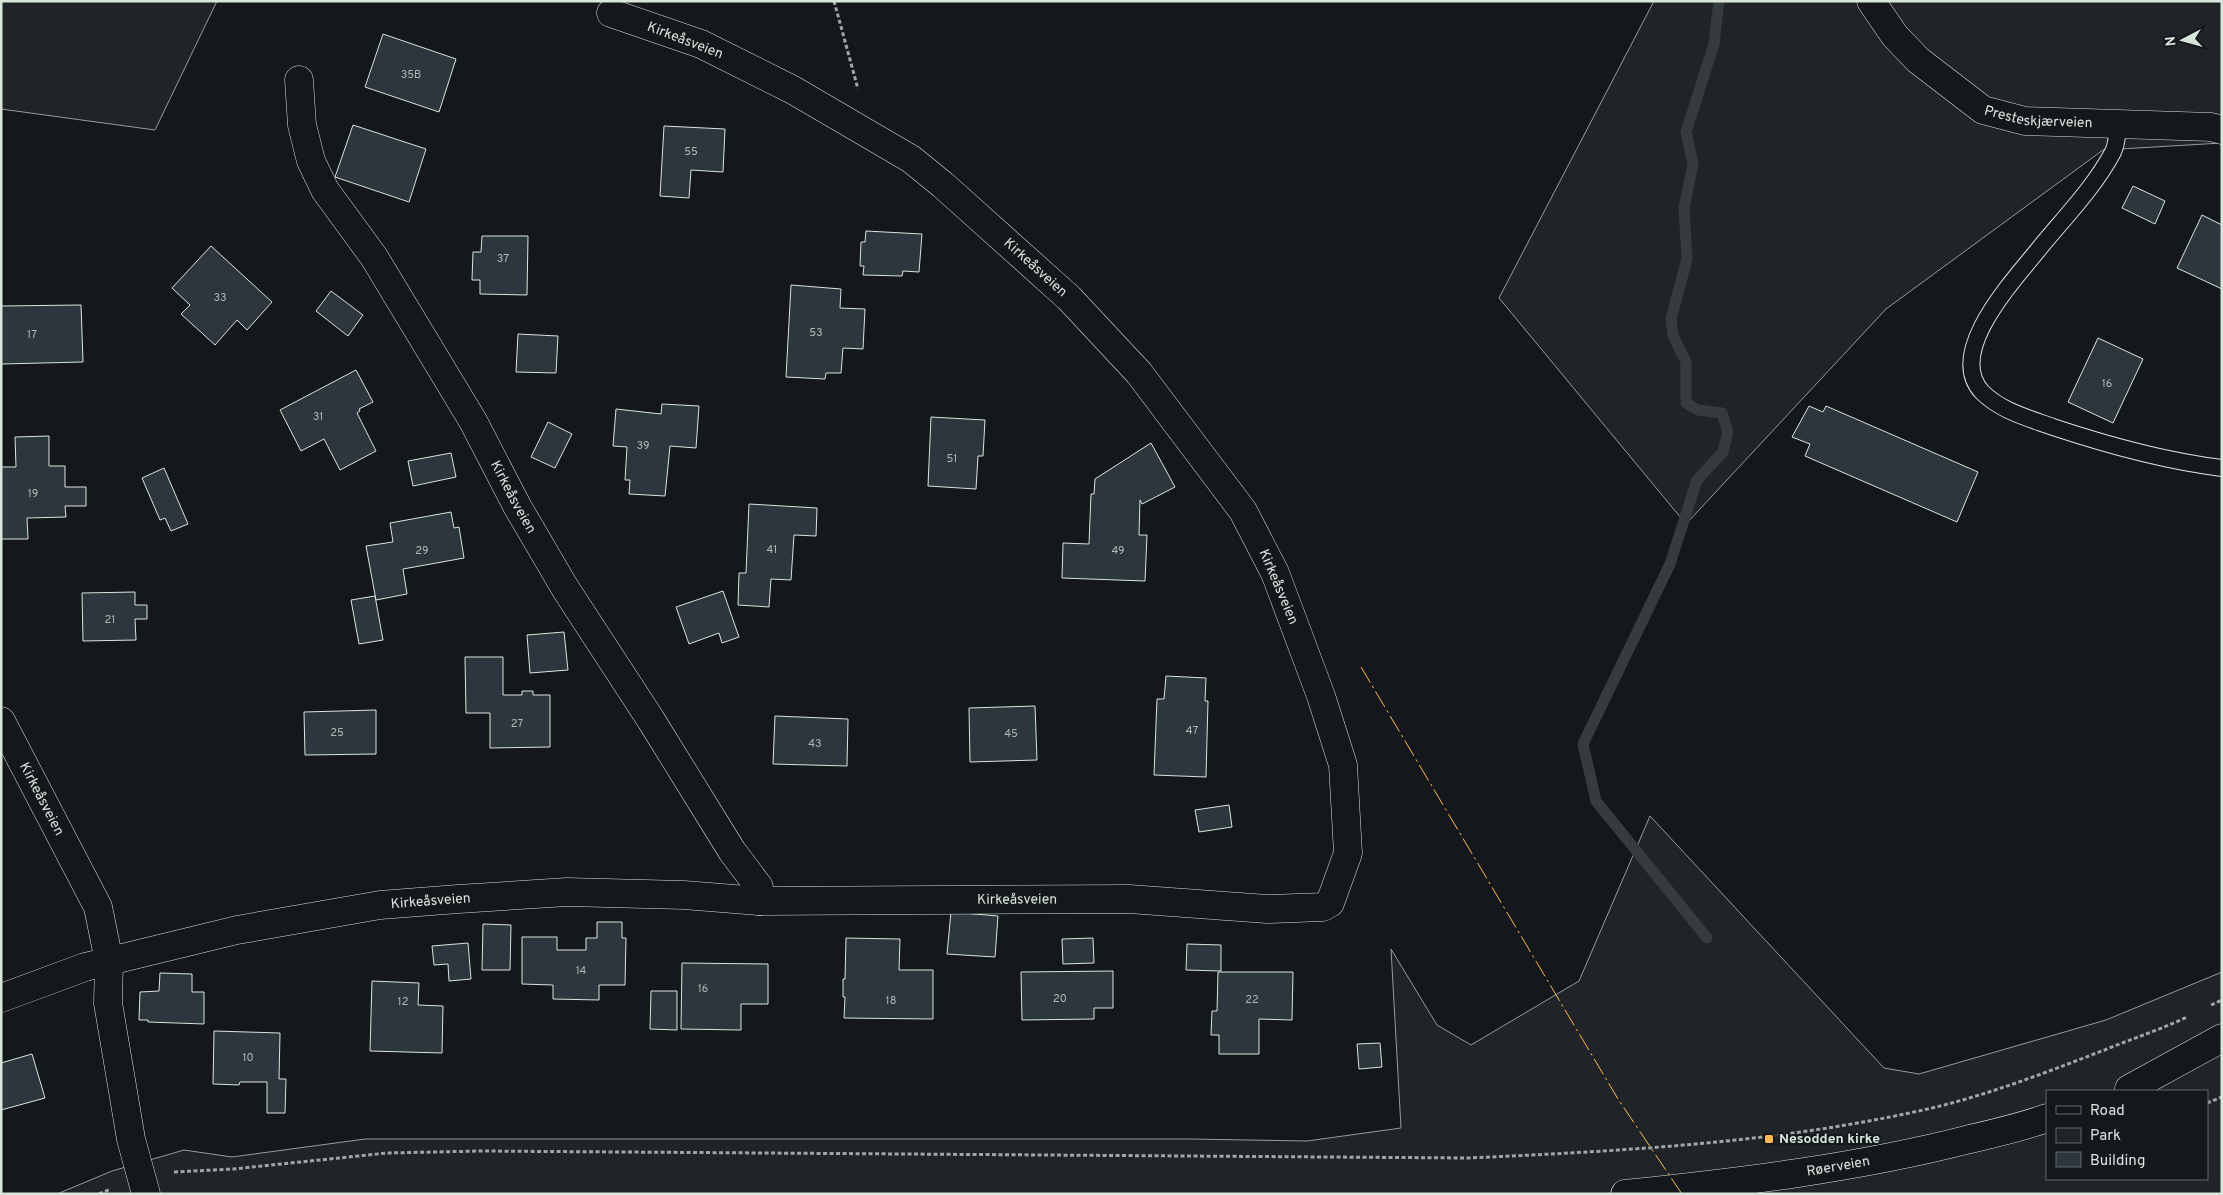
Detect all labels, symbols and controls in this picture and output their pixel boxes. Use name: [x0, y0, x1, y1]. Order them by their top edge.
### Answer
north arrow: [2158, 15, 2208, 65]
street label: Kirkeåsveien: [645, 19, 725, 63]
text: N: [2163, 35, 2181, 47]
house number: 35B: [401, 68, 421, 82]
street label: Presteskjærveien: [1982, 102, 2093, 132]
house number: 55: [684, 145, 698, 159]
street label: Kirkeåsveien: [1000, 235, 1070, 301]
house number: 37: [497, 252, 509, 266]
house number: 33: [213, 291, 227, 305]
house number: 53: [809, 326, 823, 340]
house number: 17: [27, 328, 37, 342]
house number: 16: [2102, 377, 2112, 391]
house number: 31: [313, 410, 323, 424]
house number: 39: [637, 439, 649, 453]
house number: 51: [947, 452, 957, 466]
street label: Kirkeåsveien: [487, 458, 540, 537]
house number: 19: [28, 487, 38, 501]
house number: 41: [767, 543, 777, 557]
house number: 29: [415, 544, 429, 558]
house number: 49: [1111, 544, 1125, 558]
street label: Kirkeåsveien: [1255, 547, 1301, 627]
house number: 21: [105, 613, 115, 627]
house number: 27: [511, 717, 523, 731]
house number: 47: [1186, 724, 1198, 738]
house number: 25: [330, 726, 344, 740]
house number: 45: [1004, 727, 1018, 741]
house number: 43: [808, 737, 822, 751]
street label: Kirkeåsveien: [16, 760, 68, 839]
street label: Kirkeåsveien: [390, 890, 471, 913]
street label: Kirkeåsveien: [977, 891, 1057, 908]
house number: 14: [576, 964, 587, 978]
house number: 16: [698, 982, 708, 996]
house number: 20: [1053, 992, 1067, 1006]
house number: 22: [1245, 993, 1259, 1007]
house number: 18: [886, 994, 896, 1008]
house number: 12: [398, 995, 408, 1009]
house number: 10: [242, 1051, 254, 1065]
legend: [2046, 1090, 2208, 1180]
text: Road: [2090, 1102, 2125, 1121]
text: Park: [2090, 1127, 2121, 1146]
place label: Nesodden kirke: [1779, 1131, 1880, 1148]
marker: Nesodden kirke: [1763, 1133, 1775, 1145]
text: Building: [2090, 1152, 2145, 1171]
street label: Røerveien: [1805, 1153, 1871, 1180]

